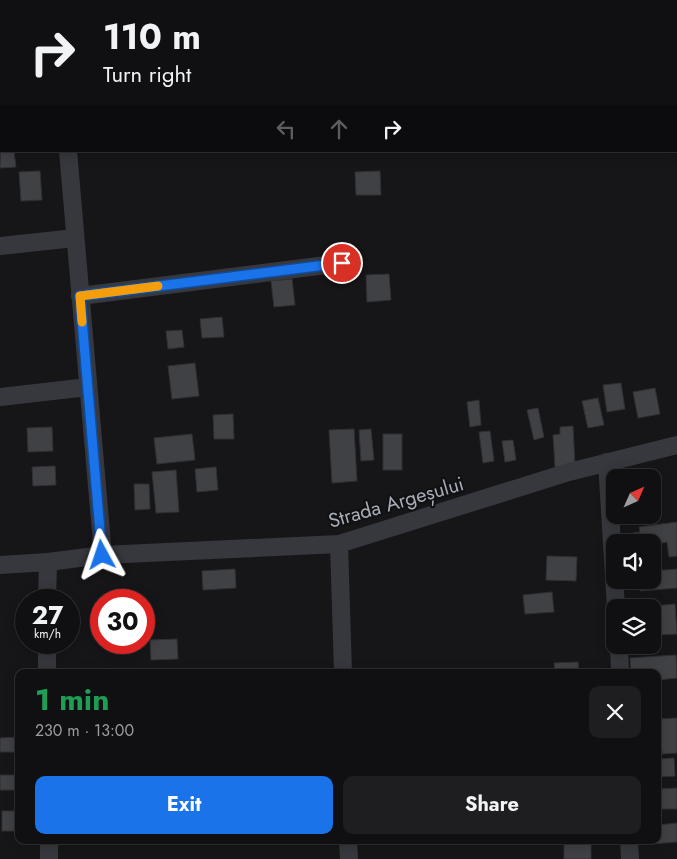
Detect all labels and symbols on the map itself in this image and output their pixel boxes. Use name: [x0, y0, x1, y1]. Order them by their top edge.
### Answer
pin: [321, 242, 363, 284]
street label: Strada Argeșului: [325, 469, 467, 536]
north arrow: [606, 469, 661, 524]
position arrow: [75, 528, 127, 580]
speed limit sign: 30: [90, 589, 155, 654]

